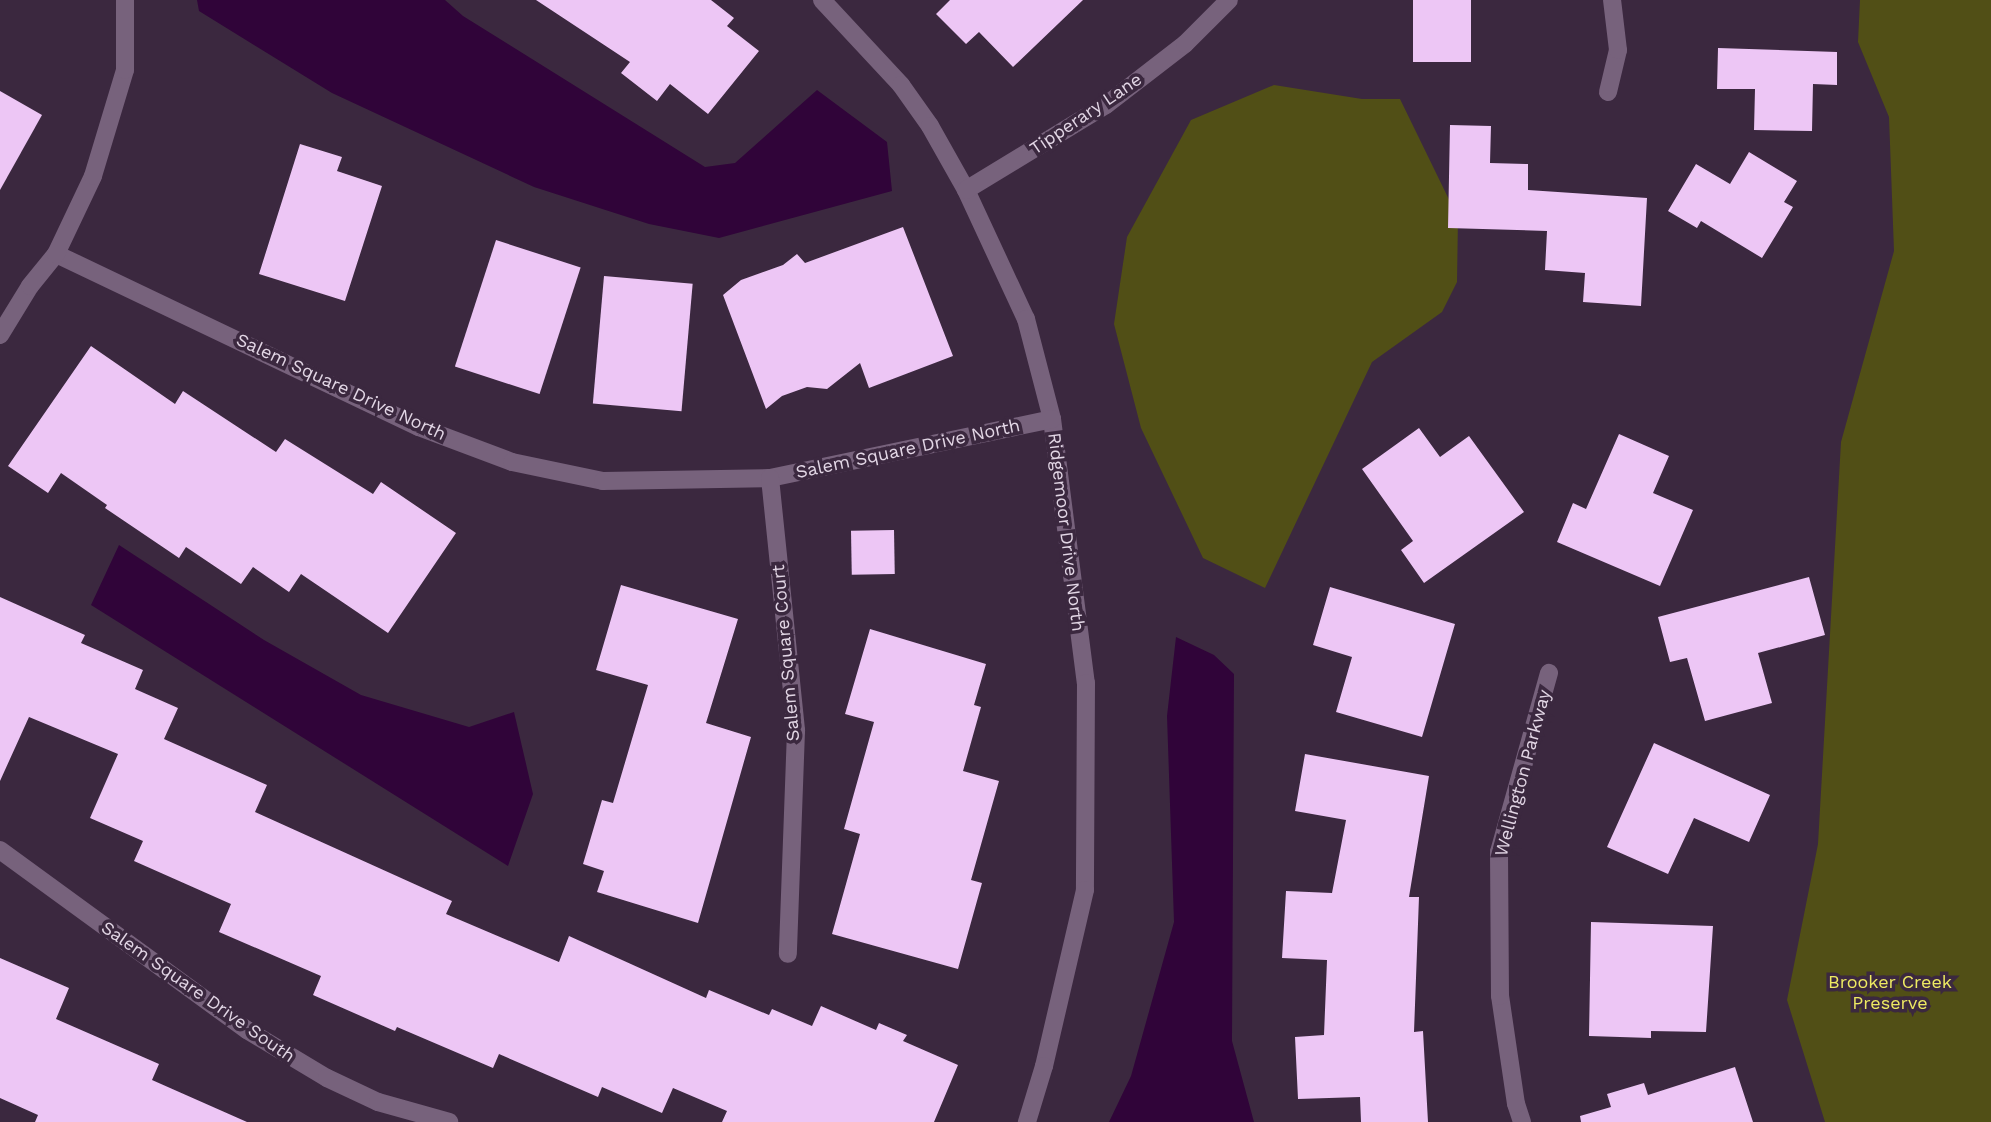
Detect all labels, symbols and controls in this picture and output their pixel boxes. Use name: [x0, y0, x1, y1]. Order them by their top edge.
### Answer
street label: Tipperary Lane: [1026, 68, 1146, 160]
street label: Salem Square Drive North: [233, 329, 449, 445]
street label: Salem Square Drive North: [794, 415, 1022, 483]
street label: Ridgemoor Drive North: [1043, 431, 1089, 633]
street label: Salem Square Court: [768, 564, 804, 742]
street label: Wellington Parkway: [1490, 687, 1556, 859]
street label: Salem Square Drive South: [97, 917, 299, 1067]
park label: Brooker Creek Preserve: [1828, 972, 1952, 1014]

